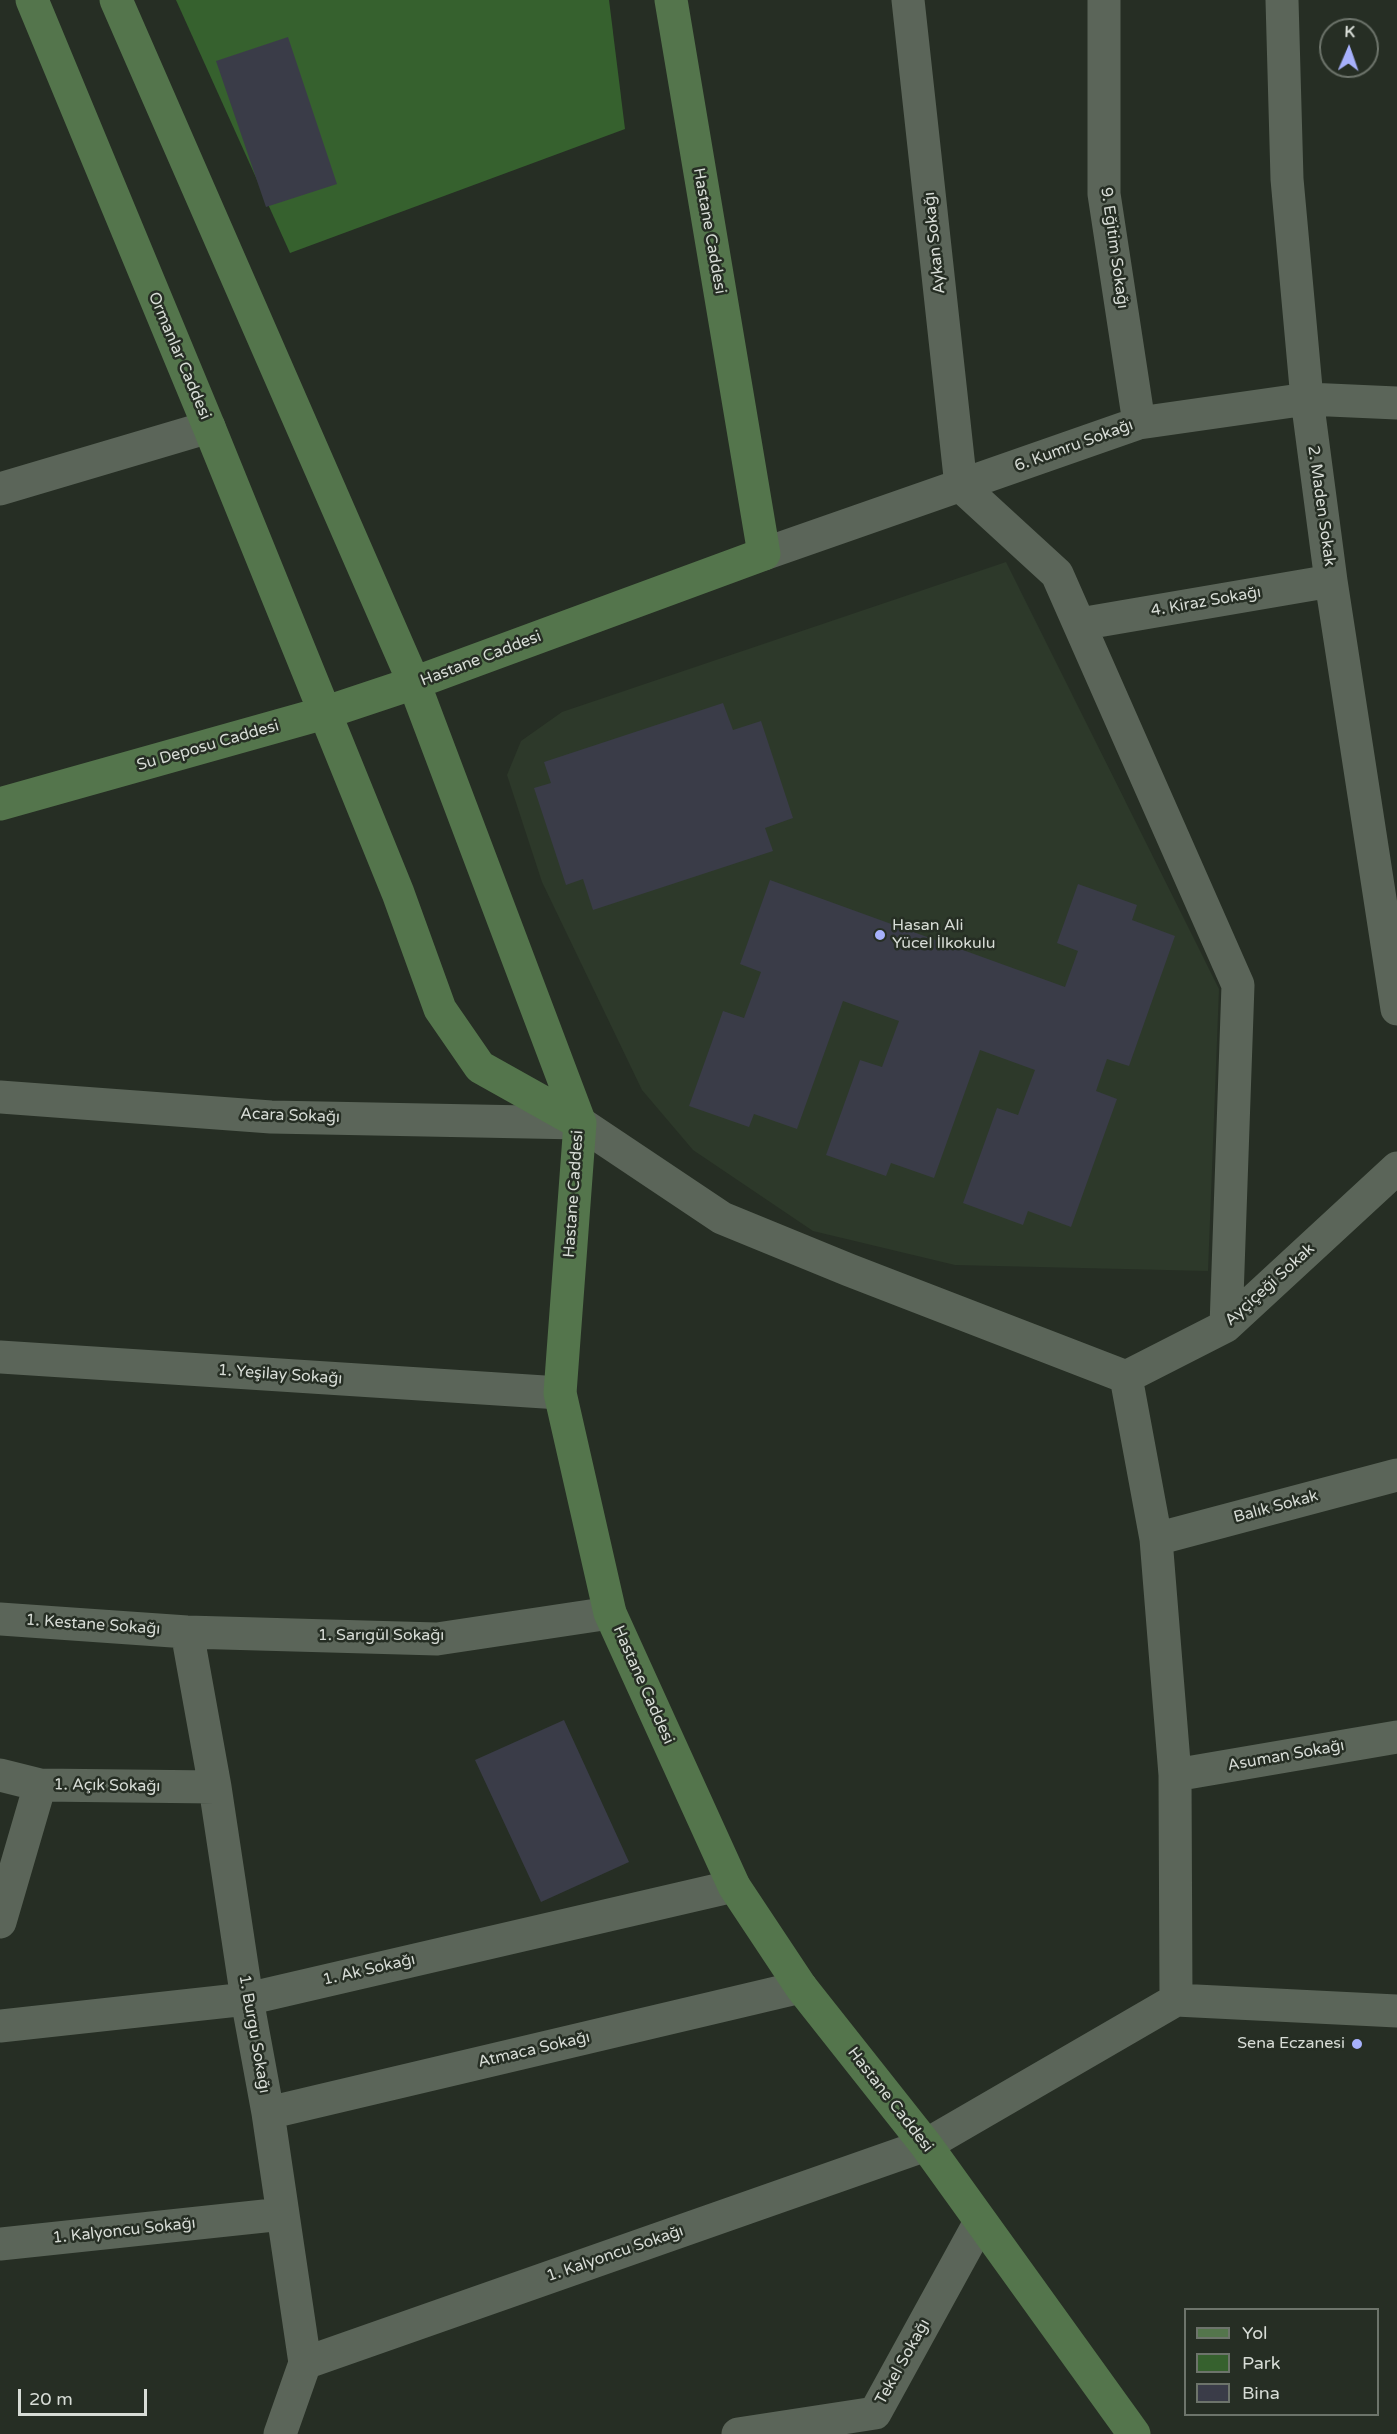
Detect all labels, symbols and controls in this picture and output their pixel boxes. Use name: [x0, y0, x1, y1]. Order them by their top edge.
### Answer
north arrow: [1319, 18, 1379, 78]
text: K: [1344, 22, 1355, 42]
street label: Hastane Caddesi: [688, 166, 730, 296]
street label: 9. Eğitim Sokağı: [1096, 186, 1132, 310]
street label: Aykan Sokağı: [920, 191, 950, 295]
street label: Ormanlar Caddesi: [143, 289, 215, 423]
street label: 6. Kumru Sokağı: [1012, 416, 1136, 476]
street label: 2. Maden Sokak: [1303, 444, 1339, 568]
street label: 4. Kiraz Sokağı: [1149, 583, 1263, 621]
street label: Hastane Caddesi: [418, 627, 544, 691]
street label: Su Deposu Caddesi: [135, 717, 281, 775]
place label: Hasan Ali Yücel İlkokulu: [892, 916, 995, 954]
marker: Hasan Ali Yücel İlkokulu: [873, 928, 887, 942]
street label: Acara Sokağı: [240, 1105, 340, 1127]
street label: Hastane Caddesi: [560, 1130, 588, 1258]
street label: Ayçiçeği Sokak: [1221, 1240, 1319, 1330]
street label: 1. Yeşilay Sokağı: [217, 1361, 343, 1389]
street label: Balık Sokak: [1232, 1486, 1320, 1528]
street label: 1. Kestane Sokağı: [25, 1611, 161, 1639]
street label: Hastane Caddesi: [608, 1623, 678, 1747]
street label: 1. Sarıgül Sokağı: [318, 1626, 444, 1646]
street label: Asuman Sokağı: [1226, 1736, 1346, 1776]
street label: 1. Açık Sokağı: [53, 1775, 161, 1797]
street label: 1. Ak Sokağı: [321, 1950, 417, 1990]
street label: 1. Burgu Sokağı: [234, 1973, 274, 2095]
street label: Atmaca Sokağı: [476, 2028, 592, 2072]
place label: Sena Eczanesi: [1237, 2034, 1345, 2054]
marker: Sena Eczanesi: [1350, 2037, 1364, 2051]
street label: Hastane Caddesi: [843, 2044, 937, 2156]
street label: 1. Kalyoncu Sokağı: [52, 2214, 196, 2248]
street label: 1. Kalyoncu Sokağı: [544, 2222, 686, 2286]
legend: [1184, 2308, 1379, 2416]
street label: Tekel Sokağı: [872, 2316, 934, 2408]
text: Yol: [1242, 2322, 1268, 2344]
text: Park: [1242, 2352, 1280, 2374]
scale bar: [21, 2377, 150, 2415]
text: Bina: [1242, 2382, 1280, 2404]
text: 20 m: [29, 2388, 73, 2410]

